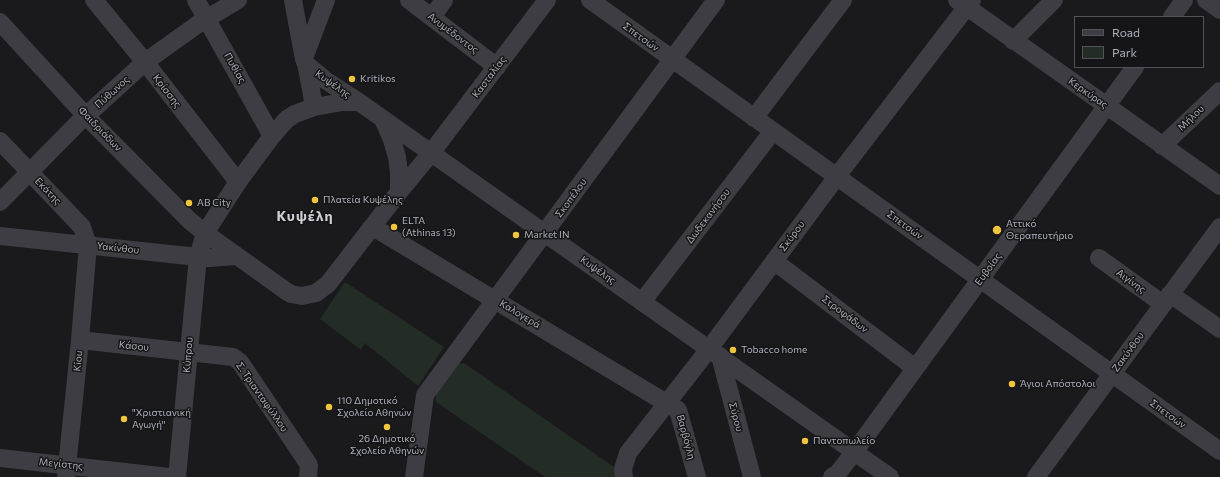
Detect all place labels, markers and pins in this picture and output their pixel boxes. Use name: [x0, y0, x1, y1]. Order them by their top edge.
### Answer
place label: Kritikos: [360, 73, 396, 85]
marker: Kritikos: [347, 74, 357, 84]
place label: Πλατεία Κυψέλης: [323, 194, 403, 206]
marker: Πλατεία Κυψέλης: [310, 195, 320, 205]
place label: AB City: [197, 197, 231, 209]
marker: AB City: [184, 198, 194, 208]
place label: ELTA (Athinas 13): [402, 215, 456, 238]
place label: Αττικό Θεραπευτήριο: [1006, 218, 1073, 242]
marker: ELTA (Athinas 13): [389, 222, 399, 232]
marker: Αττικό Θεραπευτήριο: [991, 224, 1003, 236]
place label: Market IN: [524, 229, 569, 241]
marker: Market IN: [511, 230, 521, 240]
place label: Tobacco home: [741, 344, 807, 356]
marker: Tobacco home: [728, 345, 738, 355]
place label: Άγιοι Απόστολοι: [1020, 378, 1096, 390]
marker: Άγιοι Απόστολοι: [1007, 379, 1017, 389]
place label: 110 Δημοτικό Σχολείο Αθηνών: [337, 395, 411, 418]
marker: 110 Δημοτικό Σχολείο Αθηνών: [324, 402, 334, 412]
place label: "Χριστιανική Αγωγή": [132, 407, 191, 430]
marker: "Χριστιανική Αγωγή": [119, 414, 129, 424]
marker: 26 Δημοτικό Σχολείο Αθηνών: [382, 422, 392, 432]
place label: 26 Δημοτικό Σχολείο Αθηνών: [350, 433, 424, 456]
place label: Παντοπωλείο: [813, 435, 875, 447]
marker: Παντοπωλείο: [800, 436, 810, 446]

